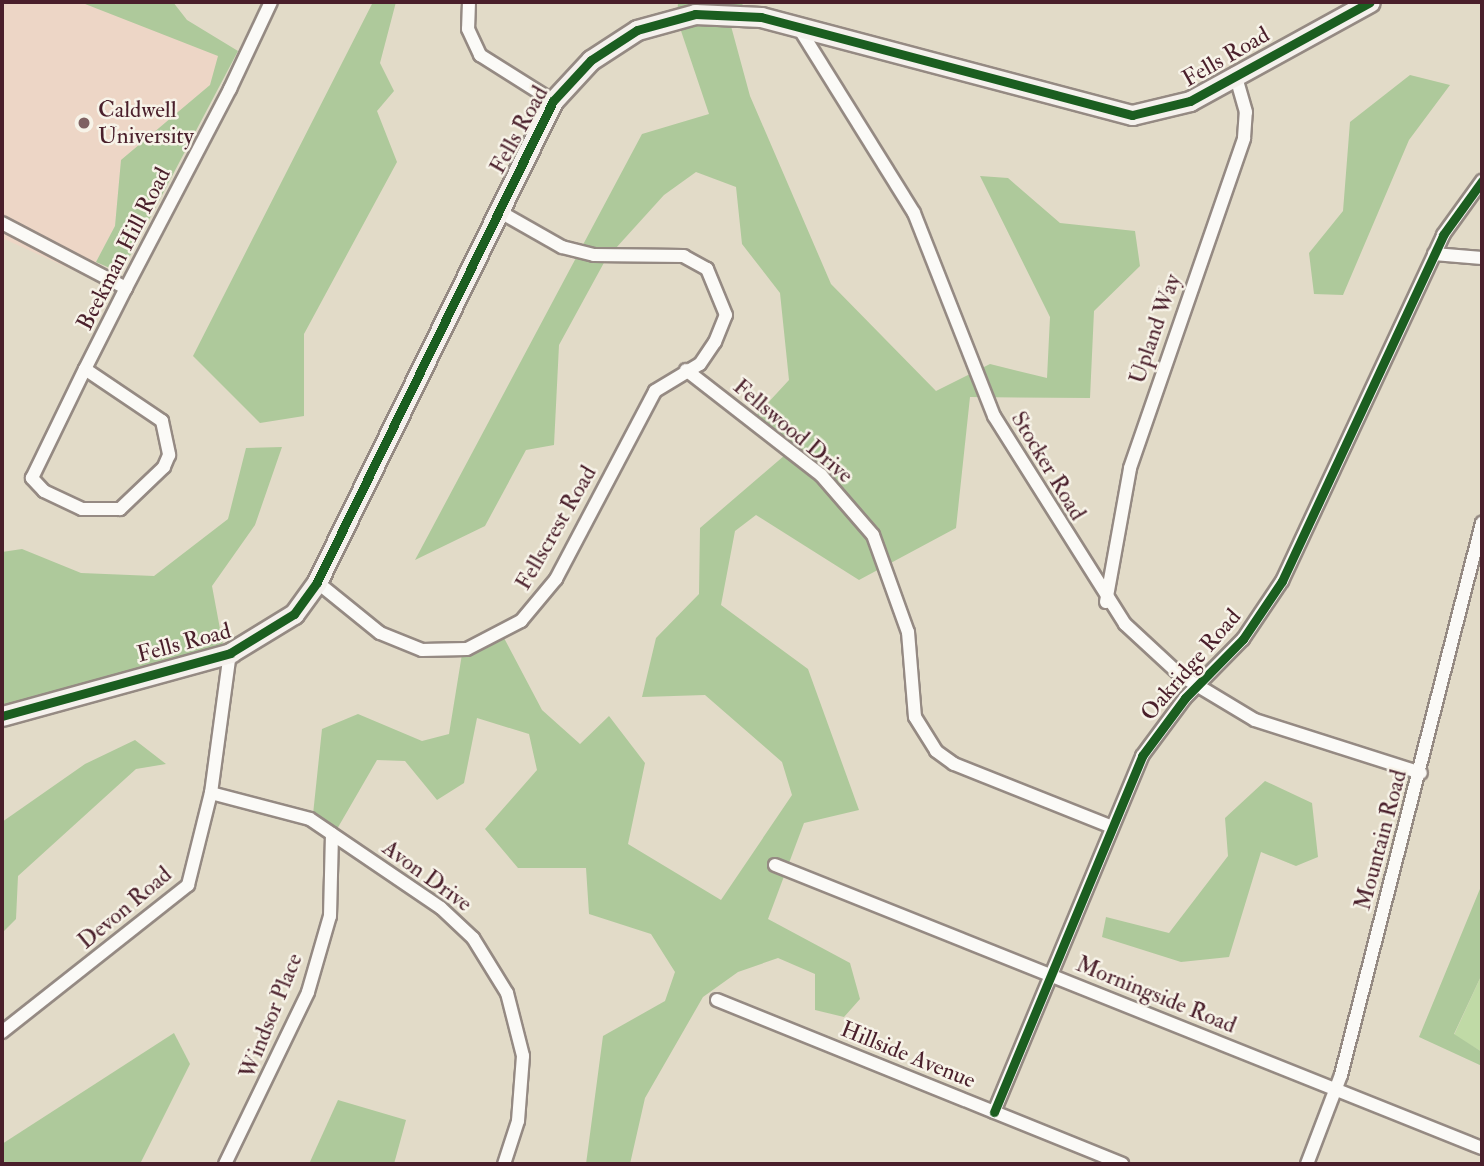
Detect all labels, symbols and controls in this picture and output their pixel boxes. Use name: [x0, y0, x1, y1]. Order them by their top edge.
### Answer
street label: Fells Road: [1177, 21, 1275, 93]
street label: Fells Road: [484, 81, 554, 179]
place label: Caldwell University: [98, 96, 194, 150]
marker: Caldwell University: [76, 115, 92, 131]
street label: Beekman Hill Road: [71, 163, 177, 335]
street label: Upland Way: [1123, 270, 1187, 388]
street label: Fellswood Drive: [727, 373, 859, 489]
street label: Stocker Road: [1005, 406, 1091, 526]
street label: Fellscrest Road: [509, 461, 603, 595]
street label: Oakridge Road: [1135, 604, 1247, 726]
street label: Fells Road: [134, 617, 234, 669]
street label: Mountain Road: [1349, 767, 1413, 913]
street label: Avon Drive: [377, 834, 477, 918]
street label: Devon Road: [72, 861, 178, 955]
street label: Windsor Place: [233, 949, 309, 1083]
street label: Morningside Road: [1072, 950, 1240, 1040]
street label: Hillside Avenue: [837, 1015, 979, 1095]

